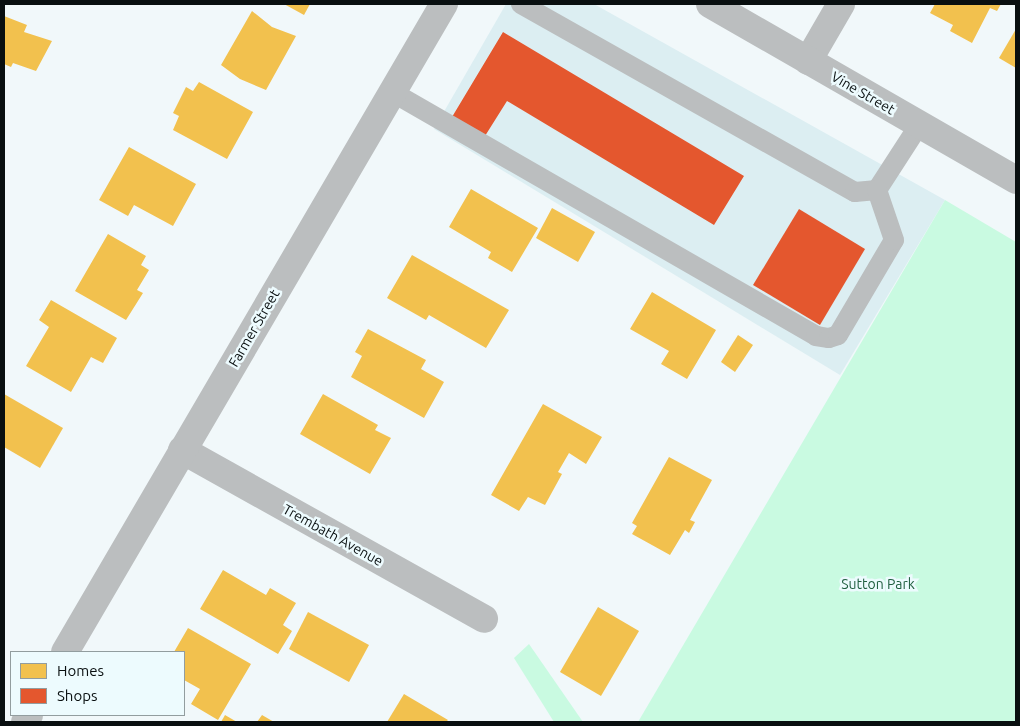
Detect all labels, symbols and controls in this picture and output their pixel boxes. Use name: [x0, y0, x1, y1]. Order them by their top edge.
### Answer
street label: Vine Street: [828, 68, 898, 118]
street label: Farmer Street: [225, 286, 283, 370]
street label: Trembath Avenue: [280, 501, 386, 569]
park label: Sutton Park: [841, 576, 915, 592]
legend: [10, 651, 185, 716]
text: Homes: [57, 662, 104, 679]
text: Shops: [57, 687, 98, 704]

